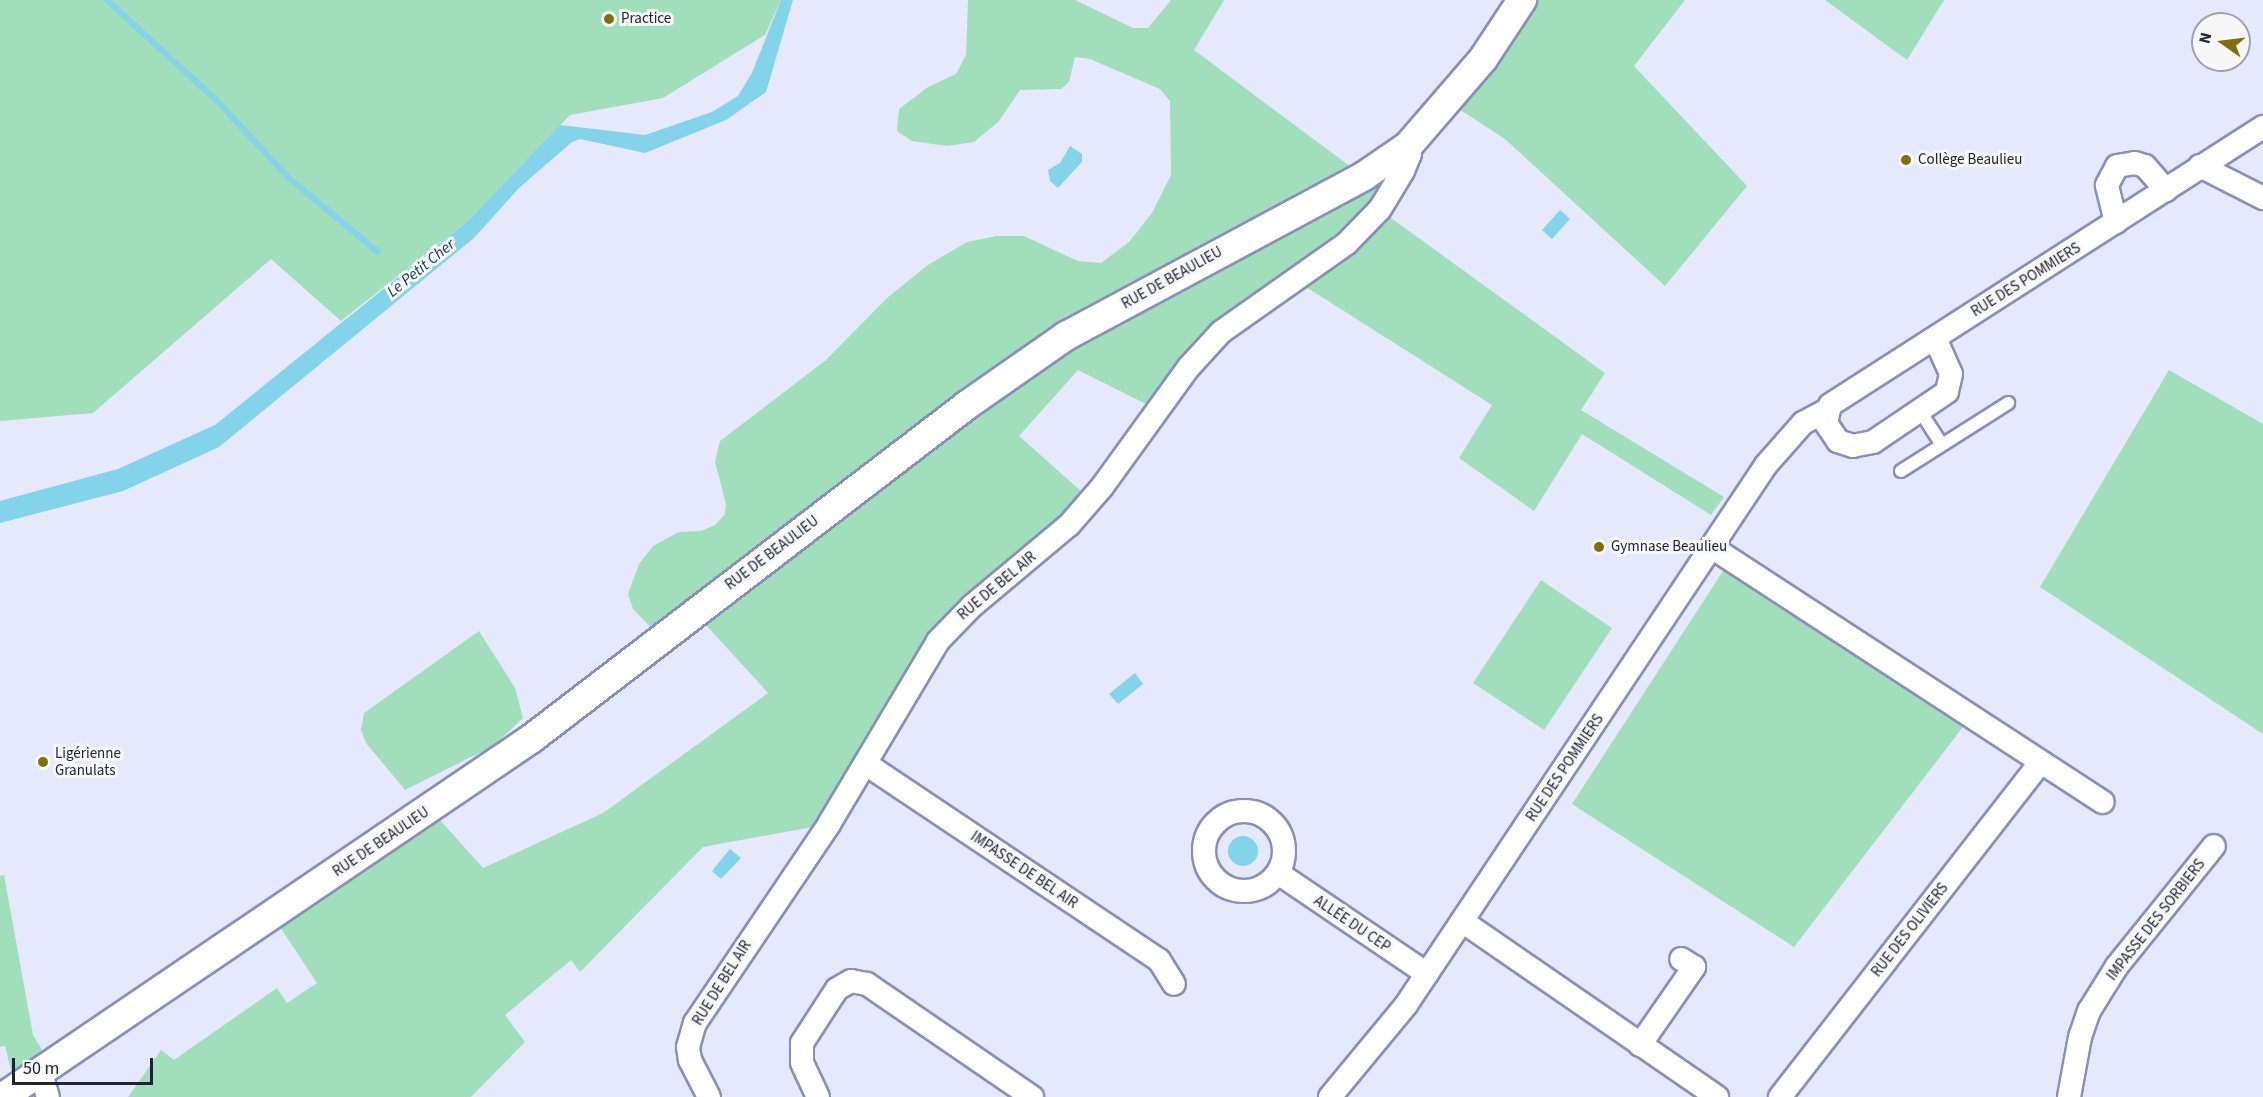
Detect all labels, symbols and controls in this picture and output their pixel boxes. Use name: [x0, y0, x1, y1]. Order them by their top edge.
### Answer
place label: Practice: [621, 10, 671, 28]
marker: Practice: [602, 12, 616, 26]
north arrow: [2191, 12, 2251, 72]
text: N: [2194, 30, 2217, 46]
place label: Collège Beaulieu: [1918, 151, 2022, 169]
marker: Collège Beaulieu: [1899, 153, 1913, 167]
water label: Le Petit Cher: [383, 235, 459, 301]
street label: RUE DES POMMIERS: [1968, 239, 2084, 321]
street label: RUE DE BEAULIEU: [1118, 243, 1226, 313]
street label: RUE DE BEAULIEU: [722, 512, 822, 594]
place label: Gymnase Beaulieu: [1611, 538, 1727, 556]
marker: Gymnase Beaulieu: [1592, 540, 1606, 554]
street label: RUE DE BEL AIR: [954, 548, 1040, 624]
street label: RUE DES POMMIERS: [1522, 711, 1608, 825]
place label: Ligérienne Granulats: [55, 744, 121, 779]
marker: Ligérienne Granulats: [36, 755, 50, 769]
street label: RUE DE BEAULIEU: [329, 803, 433, 881]
street label: IMPASSE DE BEL AIR: [967, 828, 1081, 912]
street label: IMPASSE DES SORBIERS: [2103, 856, 2209, 984]
street label: RUE DES OLIVIERS: [1868, 879, 1952, 981]
street label: ALLÉE DU CEP: [1310, 892, 1394, 956]
street label: RUE DE BEL AIR: [689, 937, 755, 1029]
scale bar: [15, 1046, 156, 1084]
text: 50 m: [23, 1056, 59, 1081]

